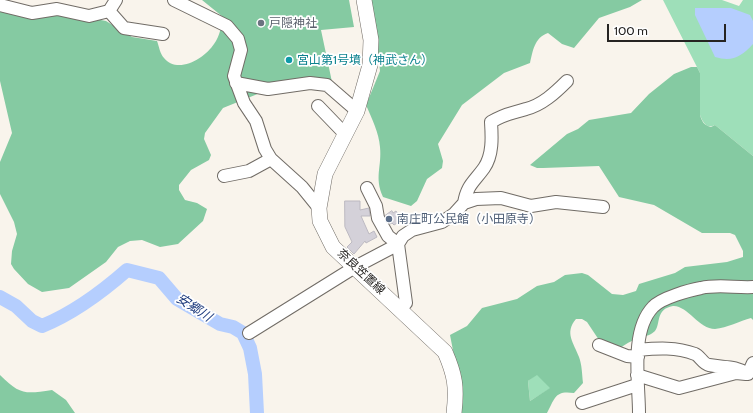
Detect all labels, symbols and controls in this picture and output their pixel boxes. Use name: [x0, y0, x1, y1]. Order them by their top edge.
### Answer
place label: 戸隠神社: [269, 16, 317, 30]
scale bar: [609, 16, 728, 42]
marker: 戸隠神社: [256, 18, 266, 28]
text: 100 m: [614, 23, 648, 38]
place label: 宮山第1号墳（神武さん）: [297, 53, 433, 67]
marker: 宮山第1号墳（神武さん）: [284, 55, 294, 65]
place label: 南庄町公民館（小田原寺）: [397, 212, 541, 226]
marker: 南庄町公民館（小田原寺）: [384, 214, 394, 224]
street label: 奈良笠置線: [334, 246, 388, 298]
water label: 安郷川: [173, 291, 215, 325]

